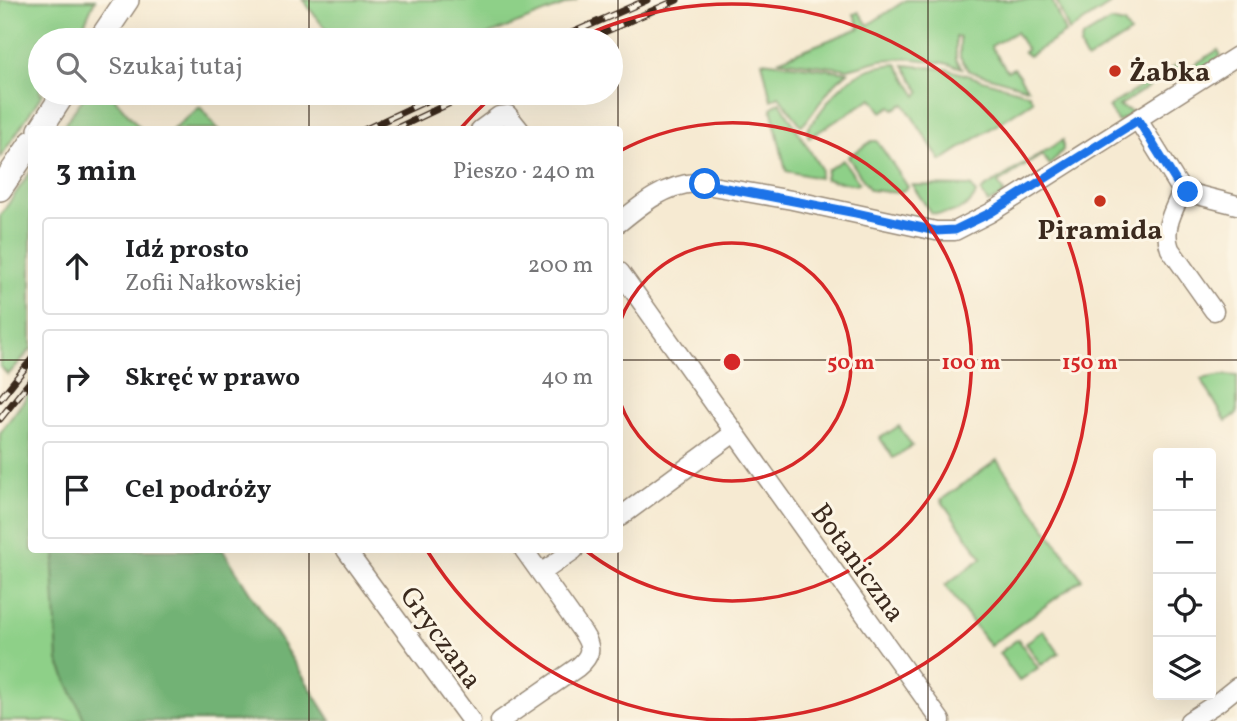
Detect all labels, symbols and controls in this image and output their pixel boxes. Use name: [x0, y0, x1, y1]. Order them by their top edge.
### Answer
search box: [28, 28, 623, 105]
icon: search: [52, 48, 90, 86]
text: Szukaj tutaj: [108, 49, 243, 85]
place label: Żabka: [1129, 54, 1210, 93]
marker: Żabka: [1107, 63, 1123, 79]
text: 3 min: [56, 151, 137, 193]
text: Pieszo · 240 m: [453, 156, 595, 188]
route start: [689, 168, 720, 199]
route end: [1172, 176, 1203, 207]
marker: Piramida: [1092, 193, 1108, 209]
place label: Piramida: [1037, 212, 1163, 251]
text: Idź prosto: [125, 232, 249, 268]
icon: ahead: [58, 247, 96, 285]
text: 200 m: [528, 250, 593, 282]
text: Zofii Nałkowskiej: [125, 268, 302, 300]
text: 50 m: [827, 349, 875, 378]
text: 100 m: [941, 349, 1001, 378]
text: 150 m: [1062, 349, 1118, 378]
centre of rings: [720, 350, 744, 374]
icon: right: [58, 359, 96, 397]
text: Skręć w prawo: [125, 360, 300, 396]
text: 40 m: [541, 362, 593, 394]
map controls: [1153, 448, 1216, 700]
button: +: [1153, 448, 1216, 511]
icon: arrive: [58, 471, 96, 509]
text: Cel podróży: [125, 472, 271, 508]
street label: Botaniczna: [801, 496, 913, 631]
button: −: [1153, 511, 1216, 574]
button: locate: [1153, 574, 1216, 637]
street label: Gryczana: [389, 579, 490, 698]
button: layers: [1153, 637, 1216, 700]

